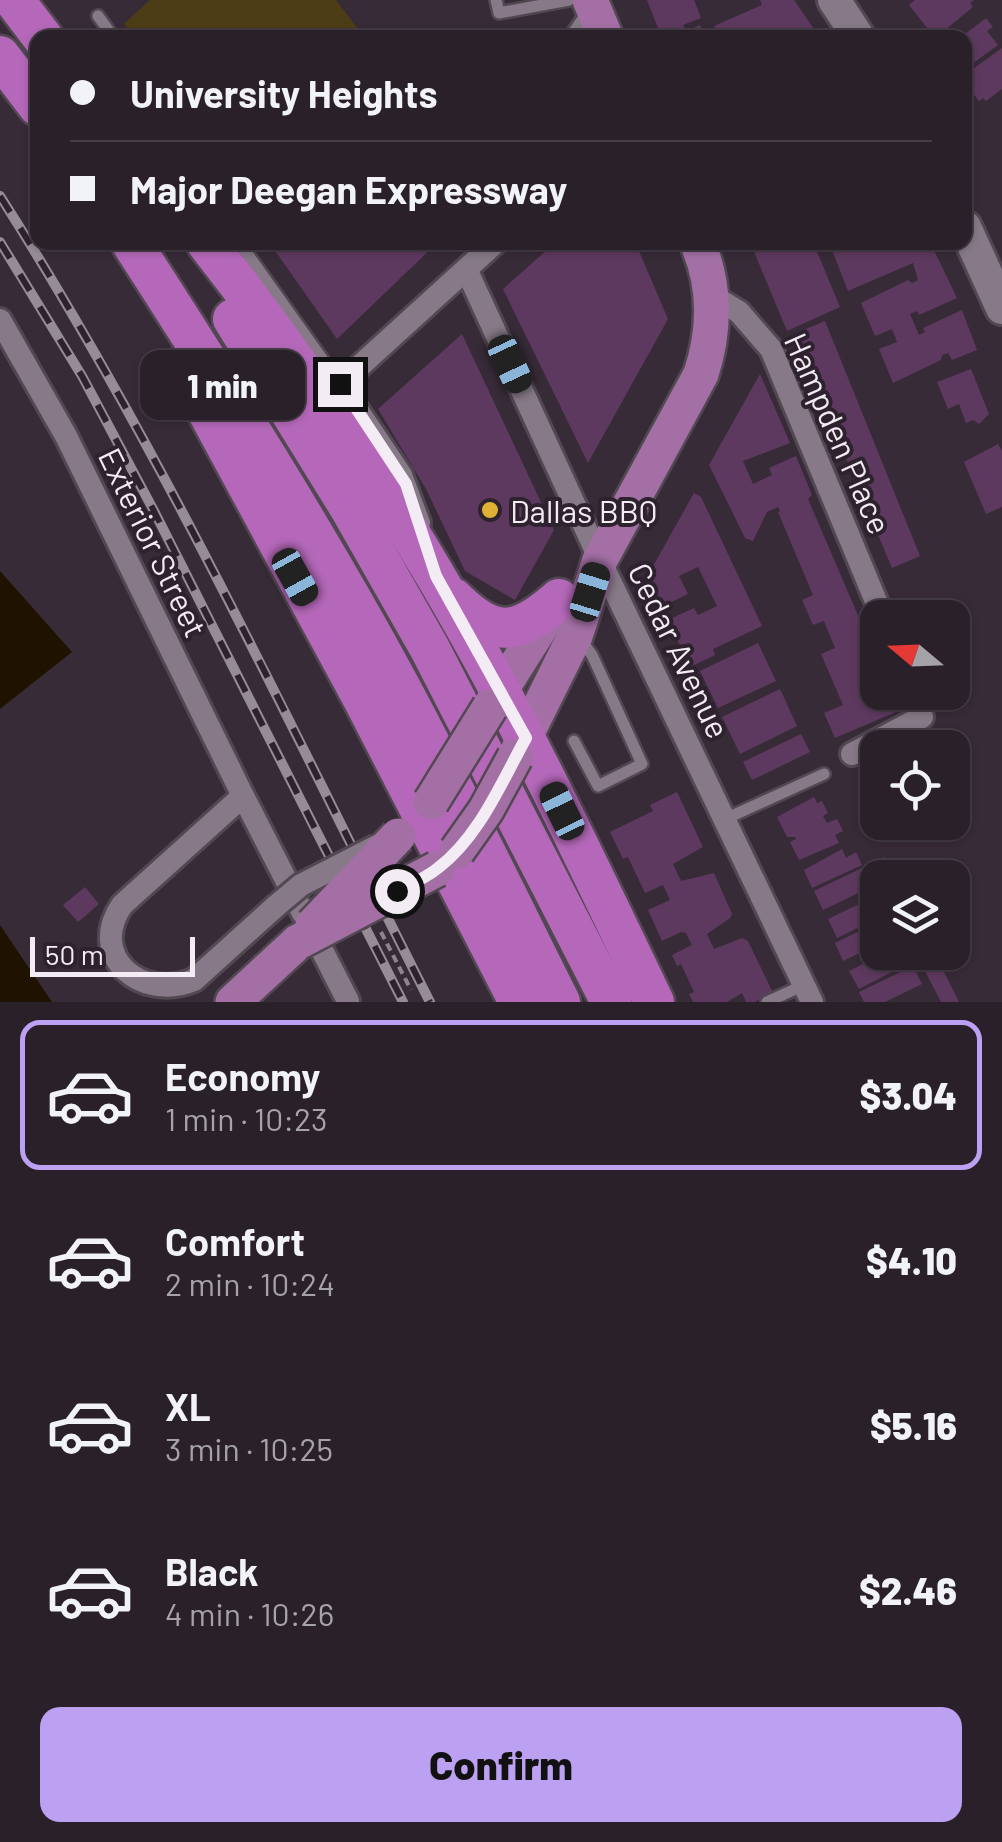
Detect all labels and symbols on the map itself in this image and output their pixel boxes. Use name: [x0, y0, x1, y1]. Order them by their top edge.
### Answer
street label: Hampden Place: [778, 327, 900, 539]
car: [484, 330, 536, 398]
callout: 1 min: [140, 349, 305, 419]
route end: [318, 362, 363, 407]
street label: Exterior Street: [92, 441, 216, 643]
place label: Dallas BBQ: [510, 491, 657, 529]
marker: Dallas BBQ: [479, 499, 501, 521]
car: [267, 543, 323, 611]
street label: Cedar Avenue: [621, 556, 739, 744]
car: [567, 559, 613, 625]
north arrow: [860, 600, 970, 710]
car: [535, 777, 589, 845]
route start: [375, 869, 420, 914]
scale bar: [30, 932, 195, 976]

